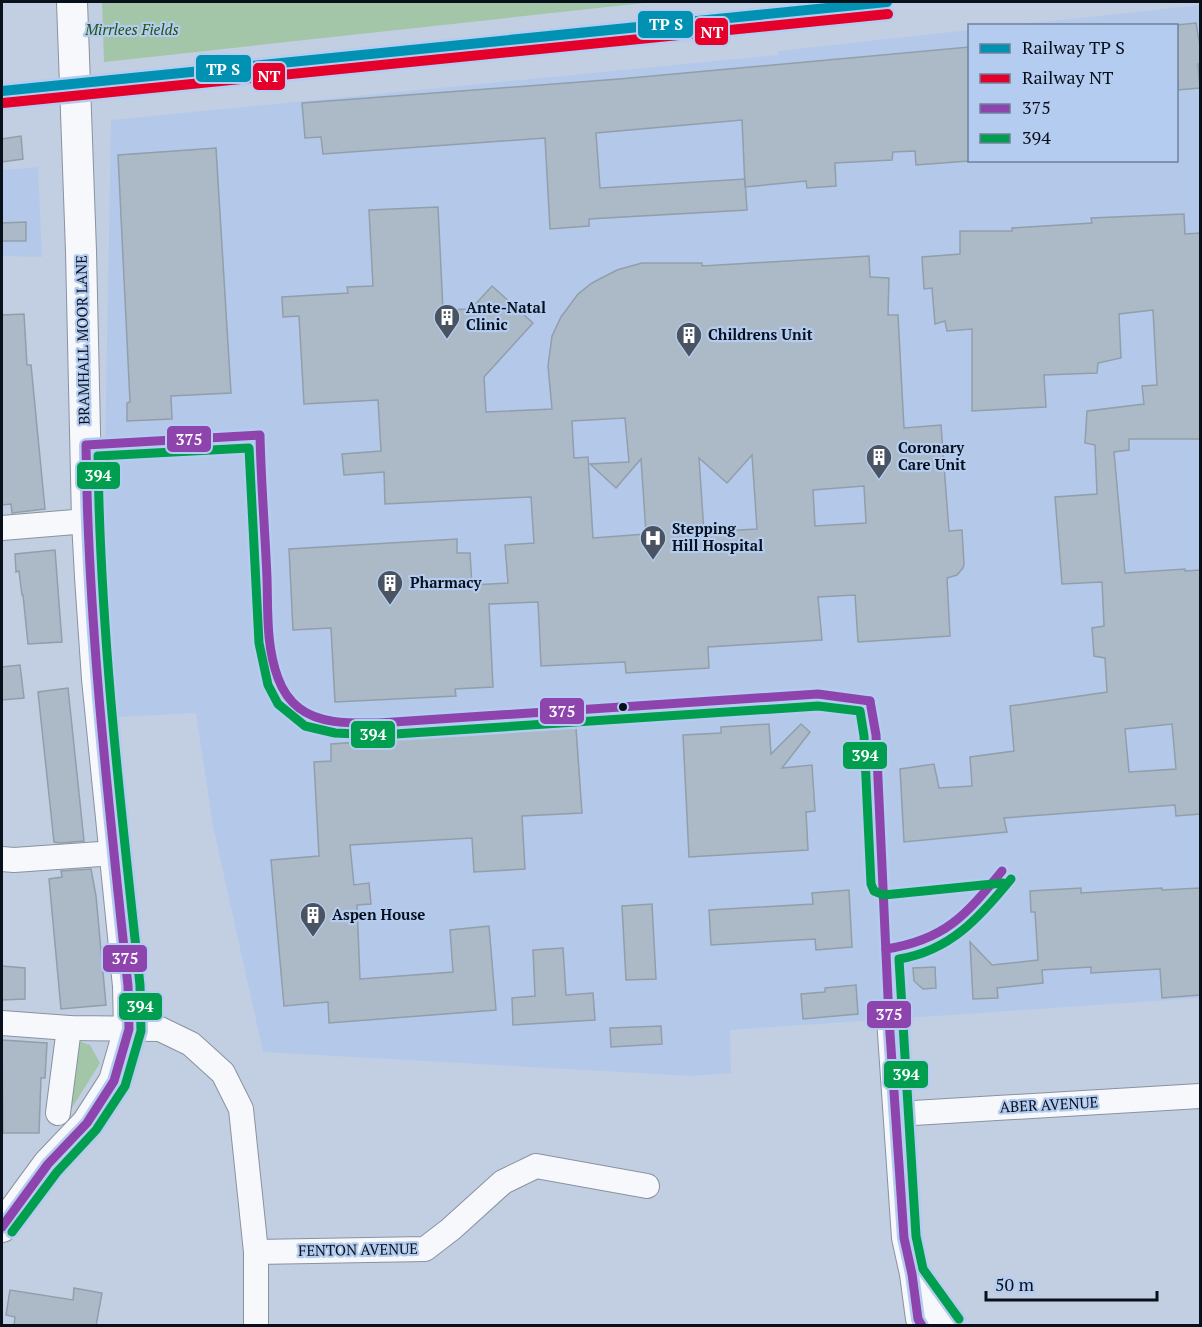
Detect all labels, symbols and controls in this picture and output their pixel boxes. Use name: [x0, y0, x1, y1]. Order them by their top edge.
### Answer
line badge: TP S: [637, 10, 694, 39]
text: TP S: [649, 13, 683, 35]
line badge: NT: [694, 17, 729, 46]
park label: Mirrlees Fields: [84, 19, 179, 39]
text: NT: [701, 21, 724, 43]
legend: [968, 24, 1178, 162]
text: Railway TP S: [1022, 35, 1125, 59]
line badge: TP S: [195, 54, 252, 83]
text: TP S: [206, 58, 240, 80]
line badge: NT: [252, 62, 286, 91]
text: NT: [258, 65, 281, 87]
text: Railway NT: [1022, 65, 1113, 89]
text: 375: [1022, 95, 1051, 119]
text: 394: [1022, 125, 1051, 149]
street label: BRAMHALL MOOR LANE: [71, 255, 93, 425]
place label: Ante-Natal Clinic: [466, 297, 546, 334]
building icon: Ante-Natal Clinic: [432, 302, 462, 340]
building icon: Childrens Unit: [674, 320, 704, 358]
place label: Childrens Unit: [708, 324, 813, 344]
line badge: 375: [166, 425, 212, 453]
text: 375: [175, 428, 203, 450]
place label: Coronary Care Unit: [898, 437, 966, 474]
building icon: Coronary Care Unit: [864, 442, 894, 480]
line badge: 394: [76, 461, 121, 490]
text: 394: [84, 464, 112, 486]
place label: Stepping Hill Hospital: [672, 518, 763, 555]
hospital icon: Stepping Hill Hospital: [638, 523, 668, 561]
building icon: Pharmacy: [375, 568, 405, 606]
place label: Pharmacy: [410, 572, 482, 592]
line badge: 375: [539, 697, 585, 725]
text: 375: [548, 700, 576, 722]
unlabelled marker: [617, 701, 629, 713]
line badge: 394: [350, 720, 396, 749]
text: 394: [359, 723, 387, 745]
line badge: 394: [842, 741, 888, 770]
text: 394: [851, 744, 879, 766]
building icon: Aspen House: [298, 900, 328, 938]
place label: Aspen House: [332, 904, 425, 924]
line badge: 375: [102, 944, 148, 973]
text: 375: [111, 947, 139, 969]
line badge: 394: [118, 992, 163, 1021]
text: 394: [126, 995, 154, 1017]
line badge: 375: [866, 1000, 912, 1029]
text: 375: [875, 1003, 903, 1025]
line badge: 394: [883, 1060, 929, 1089]
text: 394: [892, 1063, 920, 1085]
street label: ABER AVENUE: [999, 1091, 1099, 1117]
street label: FENTON AVENUE: [298, 1238, 418, 1260]
scale bar: [986, 1264, 1157, 1302]
text: 50 m: [995, 1272, 1035, 1296]

